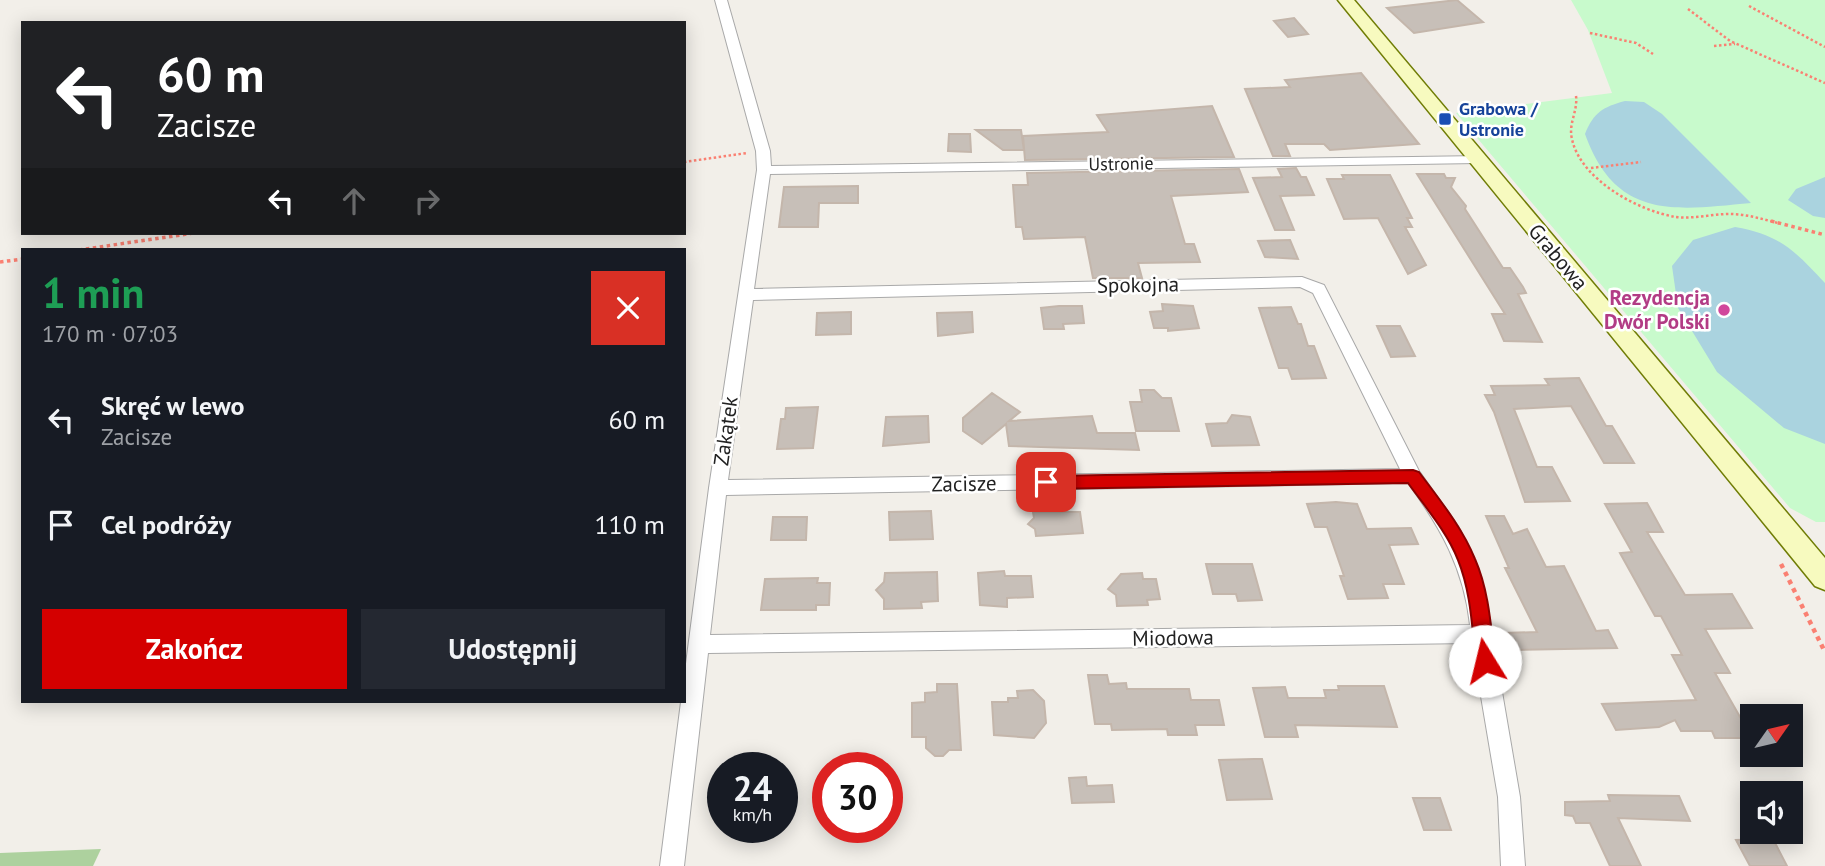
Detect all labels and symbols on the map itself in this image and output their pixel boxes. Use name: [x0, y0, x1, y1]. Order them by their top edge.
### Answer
place label: Grabowa / Ustronie: [1459, 97, 1539, 141]
marker: Grabowa / Ustronie: [1437, 111, 1453, 127]
street label: Ustronie: [1088, 151, 1154, 176]
street label: Grabowa: [1523, 218, 1594, 295]
street label: Spokojna: [1097, 270, 1179, 299]
place label: Rezydencja Dwór Polski: [1604, 284, 1710, 335]
marker: Rezydencja Dwór Polski: [1716, 302, 1732, 318]
street label: Zakątek: [707, 395, 744, 467]
pin: [1016, 452, 1076, 512]
street label: Zacisze: [931, 469, 997, 498]
street label: Miodowa: [1132, 623, 1214, 652]
position arrow: [1448, 624, 1522, 698]
north arrow: [1740, 704, 1802, 766]
speed limit sign: 30: [812, 752, 903, 843]

